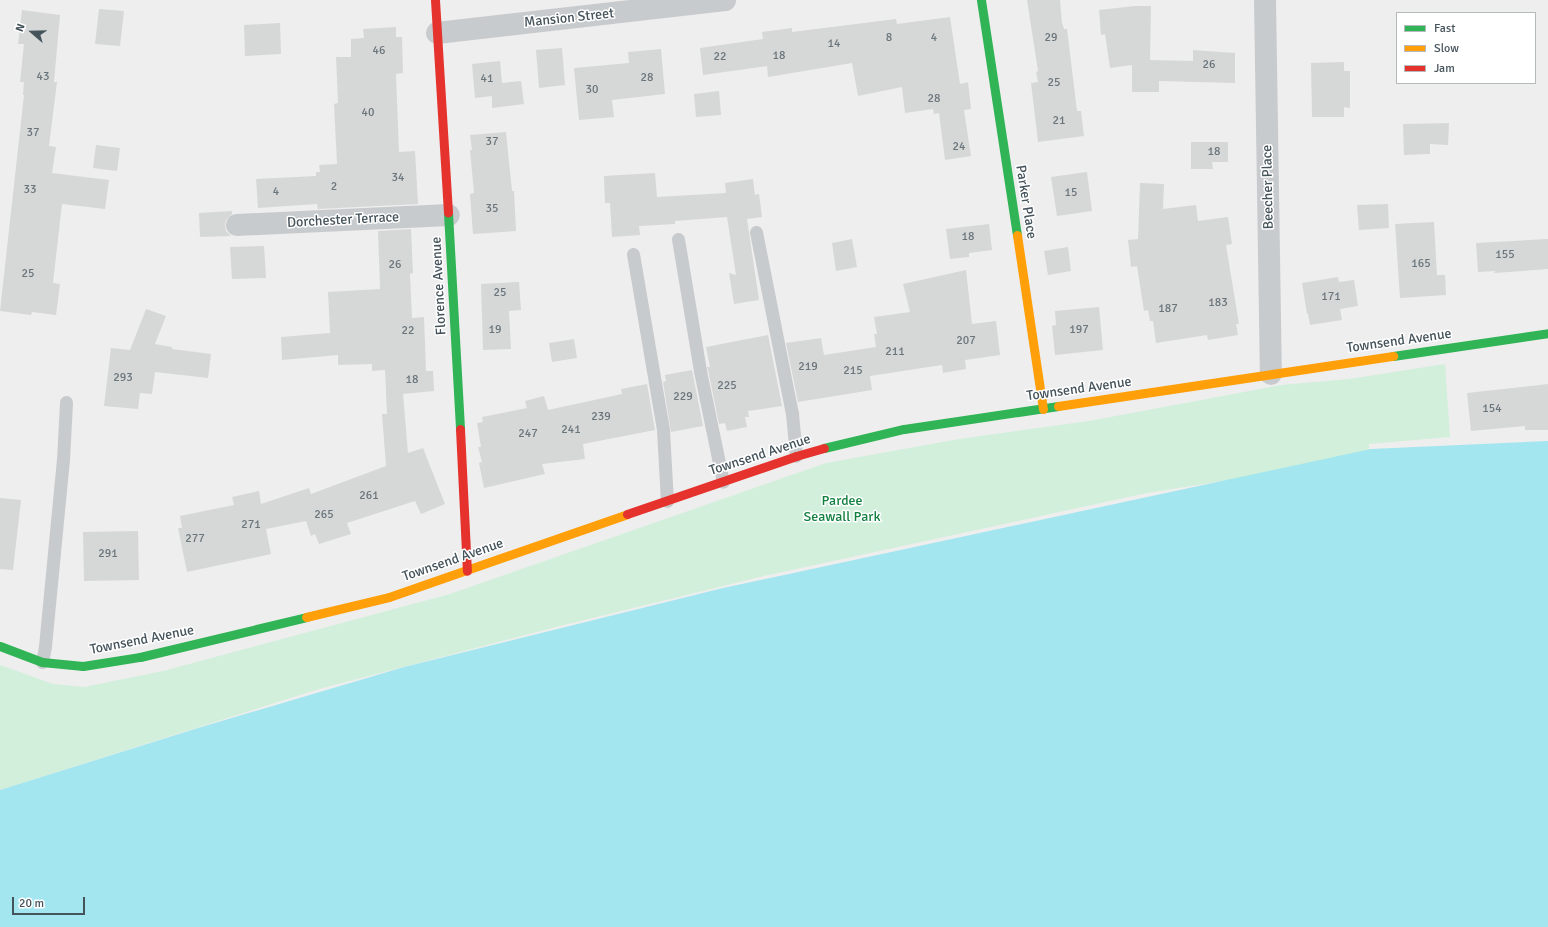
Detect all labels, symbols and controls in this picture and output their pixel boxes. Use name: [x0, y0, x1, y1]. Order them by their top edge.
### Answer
street label: Mansion Street: [523, 5, 615, 31]
north arrow: [12, 12, 52, 52]
legend: [1396, 12, 1536, 84]
text: Fast: [1434, 21, 1455, 36]
text: N: [13, 22, 28, 34]
house number: 8: [886, 31, 892, 45]
house number: 4: [931, 31, 937, 45]
house number: 29: [1045, 31, 1057, 45]
house number: 14: [828, 37, 840, 51]
text: Slow: [1434, 41, 1459, 56]
house number: 46: [373, 44, 385, 58]
house number: 18: [773, 49, 785, 63]
house number: 22: [714, 50, 726, 64]
house number: 26: [1203, 58, 1215, 72]
text: Jam: [1434, 61, 1455, 76]
house number: 43: [37, 70, 49, 84]
house number: 28: [641, 71, 653, 85]
house number: 41: [481, 72, 493, 86]
house number: 25: [1048, 76, 1060, 90]
house number: 30: [586, 83, 598, 97]
house number: 28: [928, 92, 940, 106]
house number: 40: [362, 106, 374, 120]
house number: 21: [1053, 114, 1065, 128]
house number: 37: [27, 126, 39, 140]
house number: 37: [486, 135, 498, 149]
house number: 24: [953, 140, 965, 154]
house number: 18: [1208, 145, 1220, 159]
street label: Beecher Place: [1259, 145, 1277, 229]
street label: Parker Place: [1012, 164, 1040, 240]
house number: 34: [392, 171, 404, 185]
house number: 2: [331, 180, 337, 194]
house number: 33: [24, 183, 36, 197]
house number: 4: [273, 185, 279, 199]
house number: 15: [1065, 186, 1077, 200]
house number: 35: [486, 202, 498, 216]
street label: Dorchester Terrace: [287, 209, 399, 231]
house number: 18: [962, 230, 974, 244]
street label: Florence Avenue: [428, 236, 450, 336]
house number: 155: [1495, 248, 1515, 262]
house number: 165: [1411, 257, 1431, 271]
house number: 26: [389, 258, 401, 272]
house number: 25: [22, 267, 34, 281]
house number: 25: [494, 286, 506, 300]
house number: 171: [1321, 290, 1341, 304]
house number: 183: [1208, 296, 1228, 310]
house number: 187: [1158, 302, 1178, 316]
house number: 19: [489, 323, 501, 337]
house number: 197: [1069, 323, 1089, 337]
house number: 22: [402, 324, 414, 338]
street label: Townsend Avenue: [1346, 325, 1452, 357]
house number: 207: [956, 334, 976, 348]
house number: 211: [885, 345, 905, 359]
house number: 219: [798, 360, 818, 374]
house number: 215: [843, 364, 863, 378]
house number: 293: [113, 371, 133, 385]
house number: 18: [406, 373, 418, 387]
street label: Townsend Avenue: [1026, 373, 1132, 405]
house number: 225: [717, 379, 737, 393]
house number: 229: [673, 390, 693, 404]
house number: 154: [1482, 402, 1502, 416]
house number: 239: [591, 410, 611, 424]
house number: 241: [561, 423, 581, 437]
house number: 247: [518, 427, 538, 441]
street label: Townsend Avenue: [707, 431, 813, 479]
house number: 261: [359, 489, 379, 503]
park label: Pardee Seawall Park: [804, 493, 880, 526]
house number: 265: [314, 508, 334, 522]
house number: 271: [241, 518, 261, 532]
house number: 277: [185, 532, 205, 546]
street label: Townsend Avenue: [400, 535, 506, 585]
house number: 291: [98, 547, 118, 561]
street label: Townsend Avenue: [89, 622, 195, 658]
scale bar: [14, 889, 87, 915]
text: 20 m: [19, 896, 44, 911]

